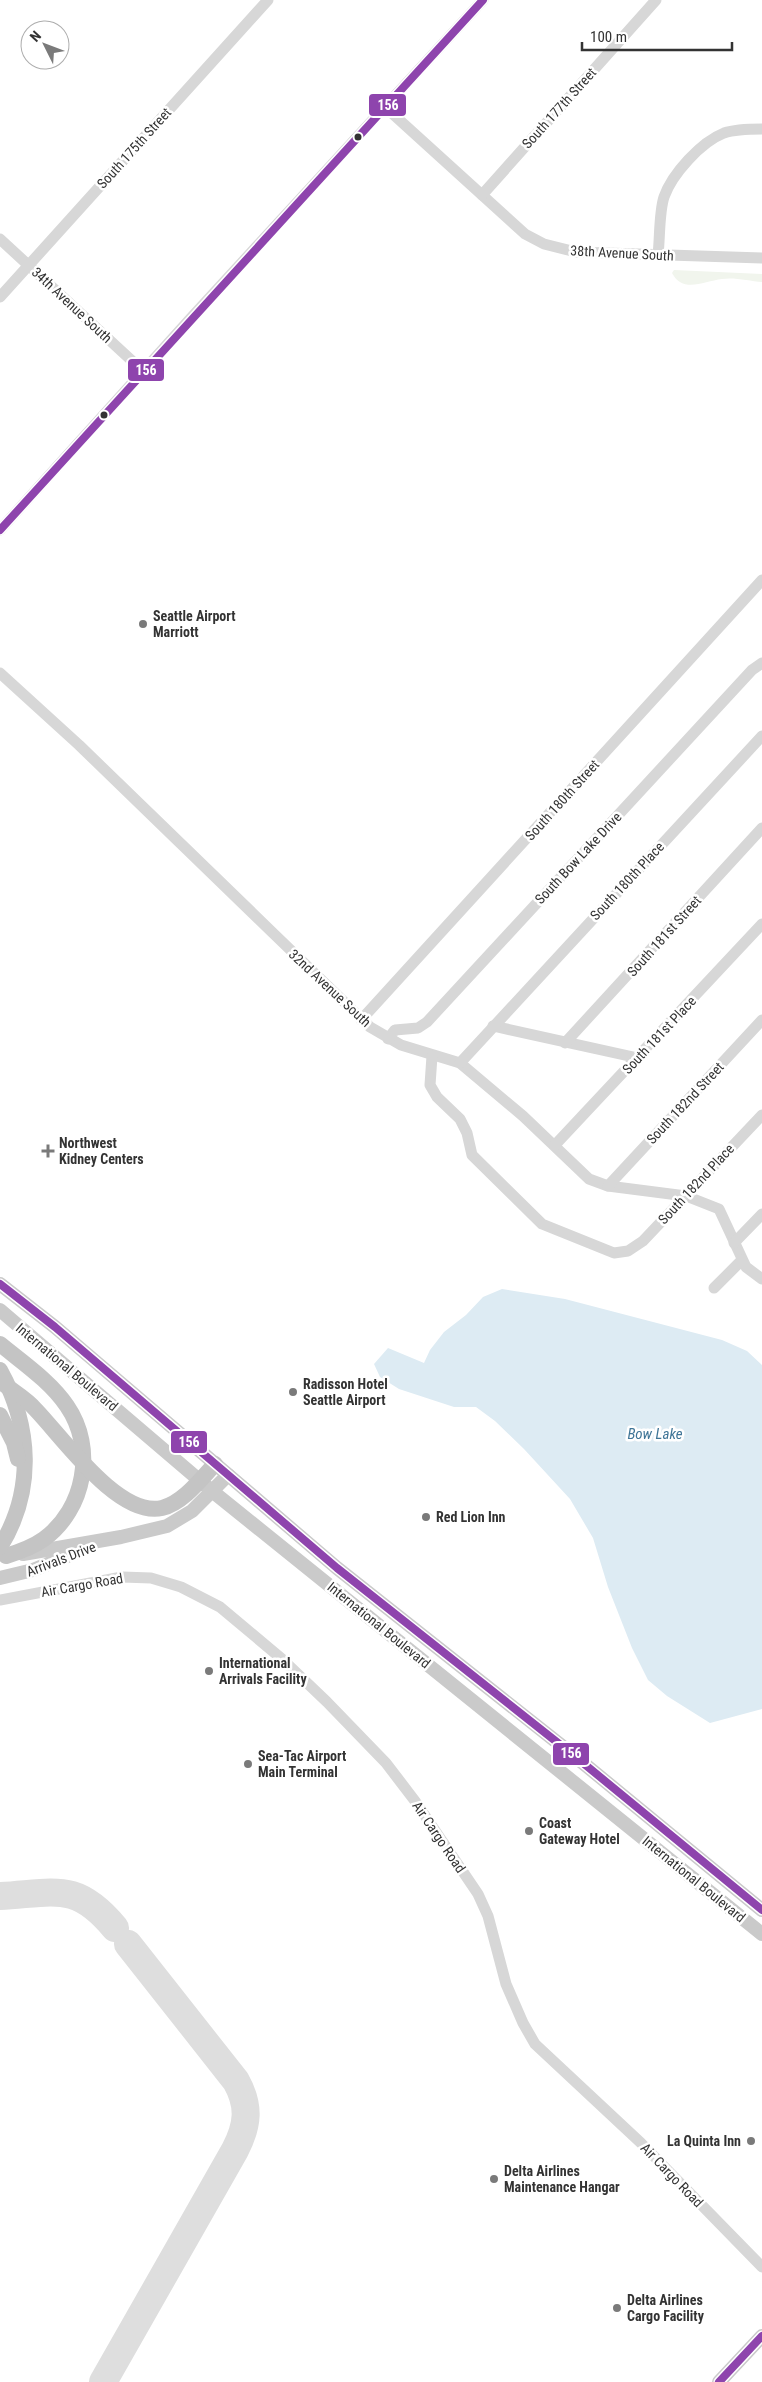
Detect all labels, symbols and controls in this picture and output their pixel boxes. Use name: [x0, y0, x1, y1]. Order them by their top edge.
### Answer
north arrow: [20, 20, 70, 70]
scale bar: [582, 20, 732, 52]
text: N: [27, 28, 44, 45]
text: 100 m: [590, 28, 627, 46]
street label: South 177th Street: [519, 64, 599, 152]
line badge: 156: [368, 93, 407, 117]
text: 156: [377, 97, 399, 113]
street label: South 175th Street: [94, 104, 174, 192]
unlabelled marker: [353, 132, 363, 142]
street label: 38th Avenue South: [570, 242, 674, 264]
street label: 34th Avenue South: [29, 264, 115, 346]
line badge: 156: [127, 358, 165, 382]
text: 156: [135, 362, 157, 378]
unlabelled marker: [99, 410, 109, 420]
place label: Seattle Airport Marriott: [153, 608, 236, 640]
marker: Seattle Airport Marriott: [137, 618, 149, 630]
street label: South 180th Street: [522, 756, 602, 844]
street label: South Bow Lake Drive: [531, 809, 625, 907]
street label: South 180th Place: [587, 838, 667, 923]
street label: South 181st Street: [624, 893, 704, 979]
street label: 32nd Avenue South: [286, 946, 374, 1030]
street label: South 181st Place: [619, 993, 699, 1077]
street label: South 182nd Street: [643, 1059, 727, 1147]
place label: Northwest Kidney Centers: [59, 1135, 144, 1167]
street label: South 182nd Place: [655, 1140, 737, 1227]
marker: Northwest Kidney Centers: [41, 1144, 55, 1158]
street label: International Boulevard: [13, 1320, 121, 1414]
place label: Radisson Hotel Seattle Airport: [303, 1376, 388, 1408]
marker: Radisson Hotel Seattle Airport: [287, 1386, 299, 1398]
water label: Bow Lake: [627, 1425, 683, 1443]
line badge: 156: [170, 1430, 208, 1454]
text: 156: [178, 1434, 200, 1450]
place label: Red Lion Inn: [436, 1509, 506, 1525]
marker: Red Lion Inn: [420, 1511, 432, 1523]
street label: Arrivals Drive: [24, 1538, 98, 1580]
street label: Air Cargo Road: [40, 1570, 124, 1600]
street label: International Boulevard: [324, 1579, 434, 1671]
place label: International Arrivals Facility: [219, 1655, 307, 1687]
marker: International Arrivals Facility: [203, 1665, 215, 1677]
line badge: 156: [552, 1742, 590, 1766]
text: 156: [560, 1745, 582, 1761]
place label: Sea-Tac Airport Main Terminal: [258, 1748, 346, 1780]
marker: Sea-Tac Airport Main Terminal: [242, 1758, 254, 1770]
street label: Air Cargo Road: [409, 1798, 469, 1876]
place label: Coast Gateway Hotel: [539, 1815, 620, 1847]
marker: Coast Gateway Hotel: [523, 1825, 535, 1837]
street label: International Boulevard: [639, 1833, 749, 1925]
place label: La Quinta Inn: [667, 2133, 741, 2149]
marker: La Quinta Inn: [745, 2135, 757, 2147]
street label: Air Cargo Road: [637, 2140, 707, 2210]
place label: Delta Airlines Maintenance Hangar: [504, 2163, 620, 2195]
marker: Delta Airlines Maintenance Hangar: [488, 2173, 500, 2185]
place label: Delta Airlines Cargo Facility: [627, 2292, 705, 2324]
marker: Delta Airlines Cargo Facility: [611, 2302, 623, 2314]

